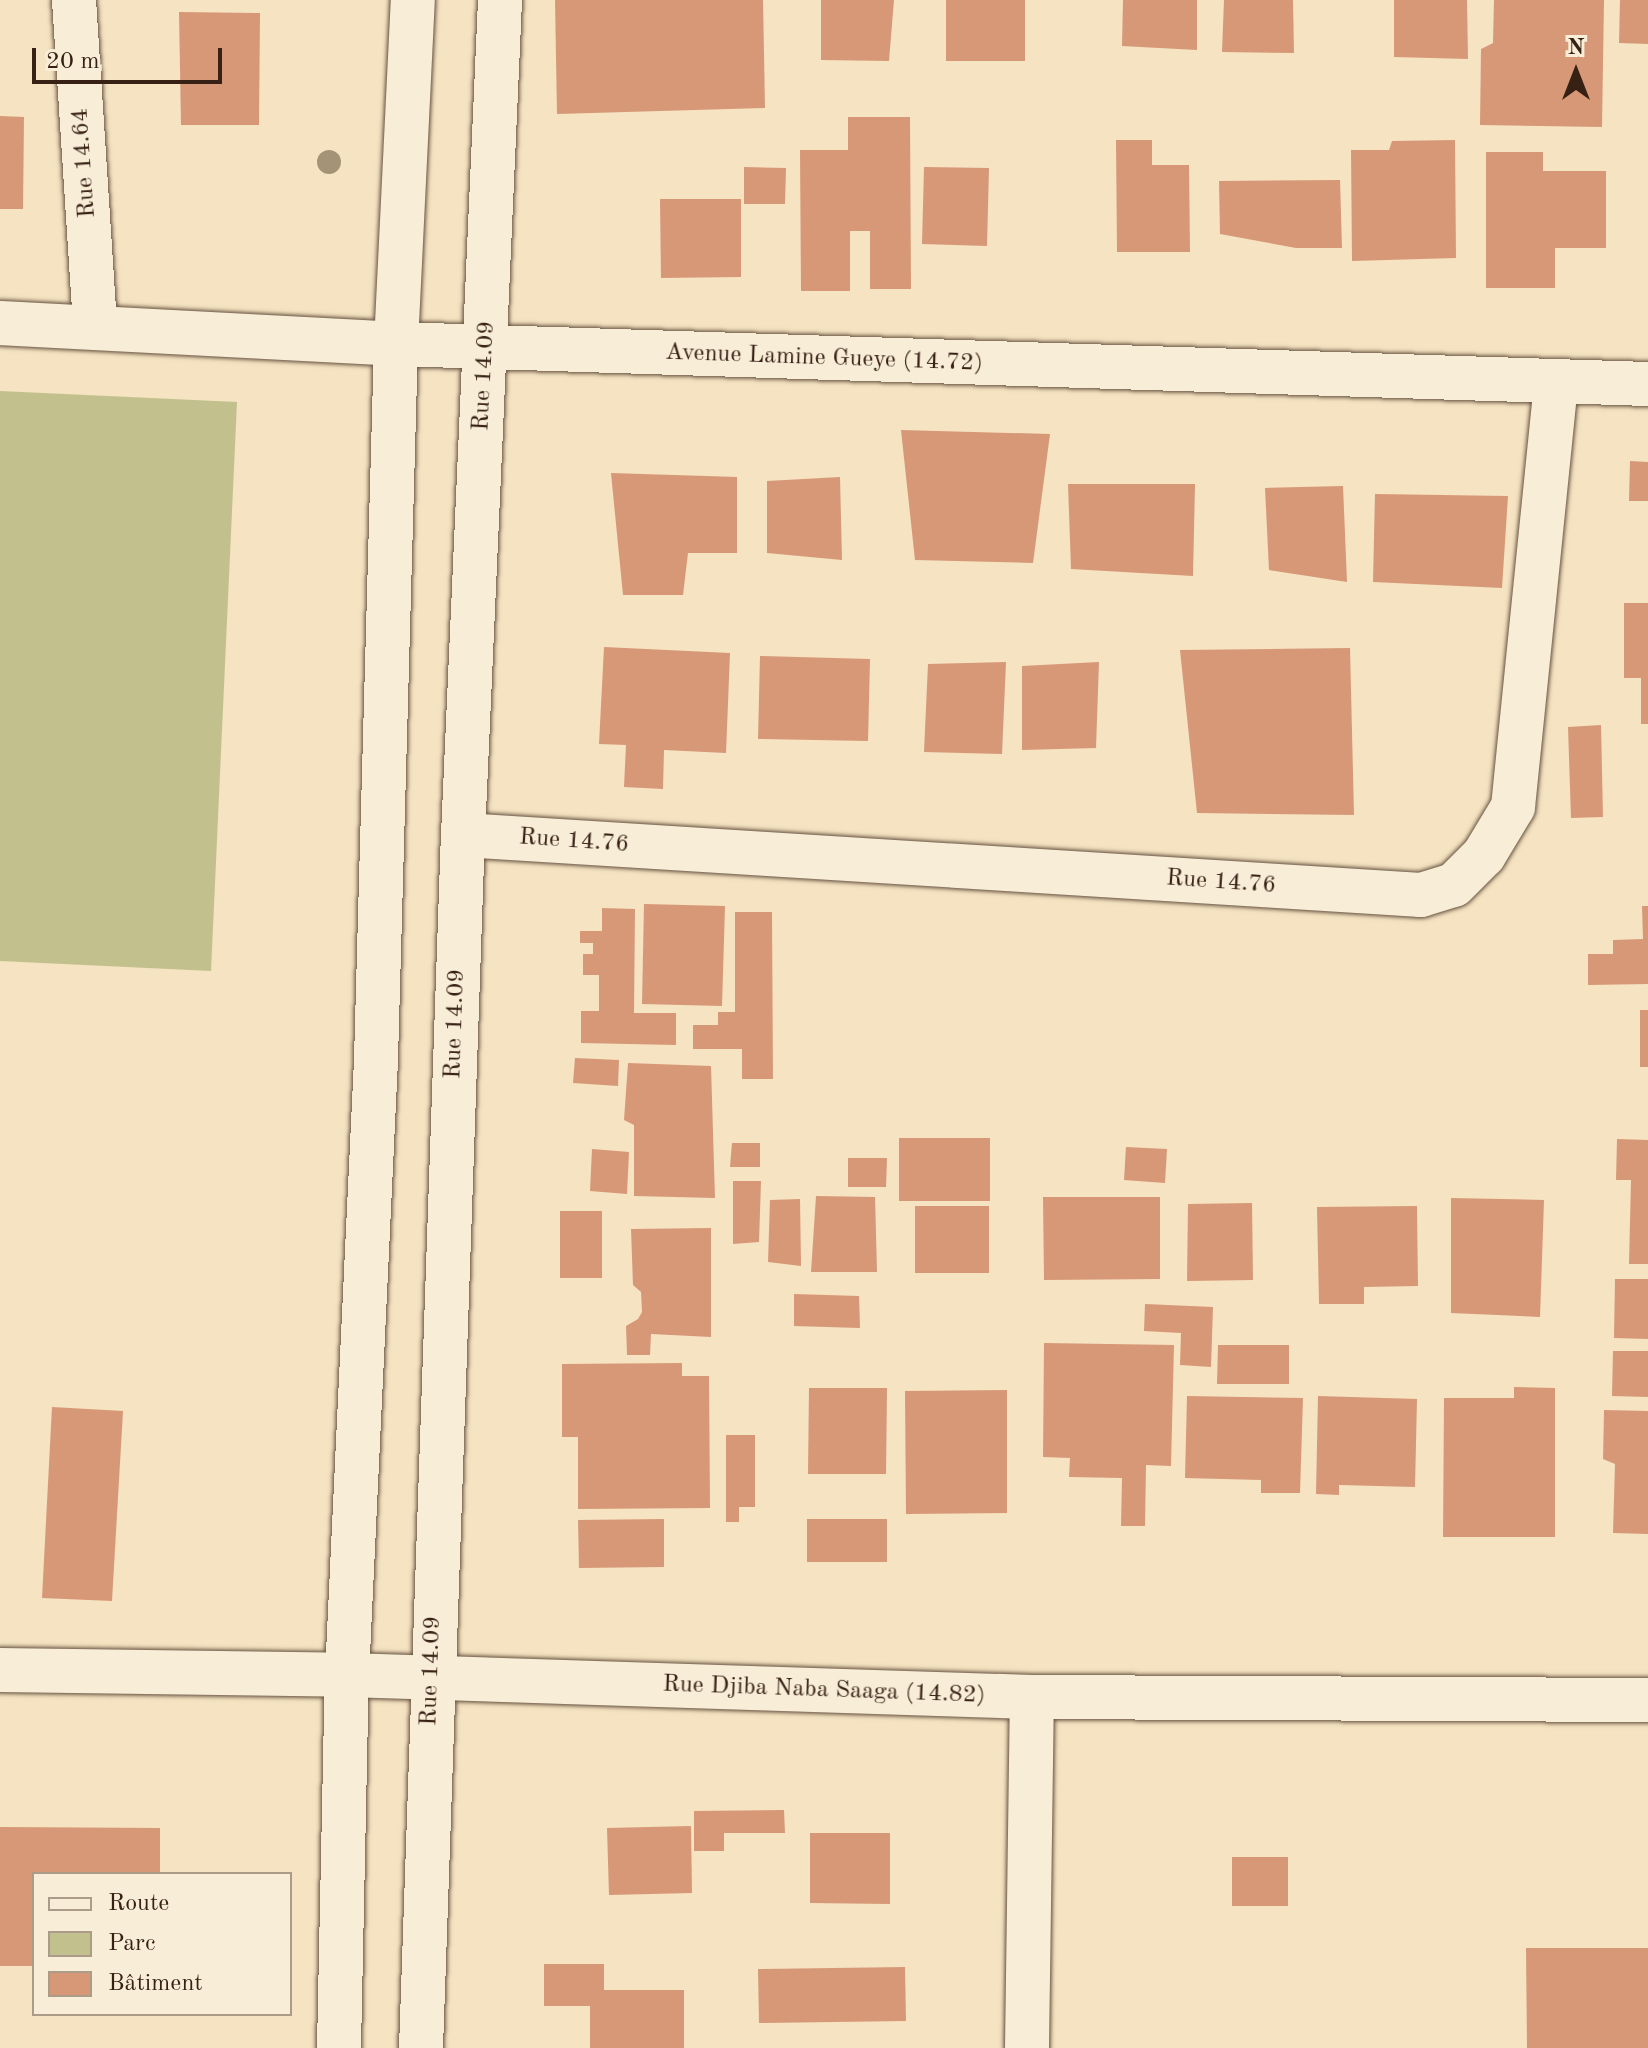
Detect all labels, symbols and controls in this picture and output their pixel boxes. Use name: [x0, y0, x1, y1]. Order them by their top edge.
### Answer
scale bar: [36, 32, 226, 82]
north arrow: [1536, 32, 1616, 112]
text: N: [1568, 37, 1584, 59]
text: 20 m: [46, 50, 100, 74]
street label: Rue 14.64: [67, 107, 103, 219]
street label: Rue 14.09: [468, 320, 502, 432]
street label: Avenue Lamine Gueye (14.72): [665, 339, 983, 379]
street label: Rue 14.76: [518, 824, 630, 860]
street label: Rue 14.76: [1165, 865, 1277, 901]
street label: Rue 14.09: [440, 968, 472, 1080]
street label: Rue 14.09: [416, 1615, 448, 1727]
street label: Rue Djiba Naba Saaga (14.82): [662, 1671, 986, 1711]
legend: [32, 1872, 292, 2016]
text: Route: [108, 1892, 169, 1916]
text: Parc: [108, 1932, 155, 1956]
text: Bâtiment: [108, 1972, 203, 1996]

